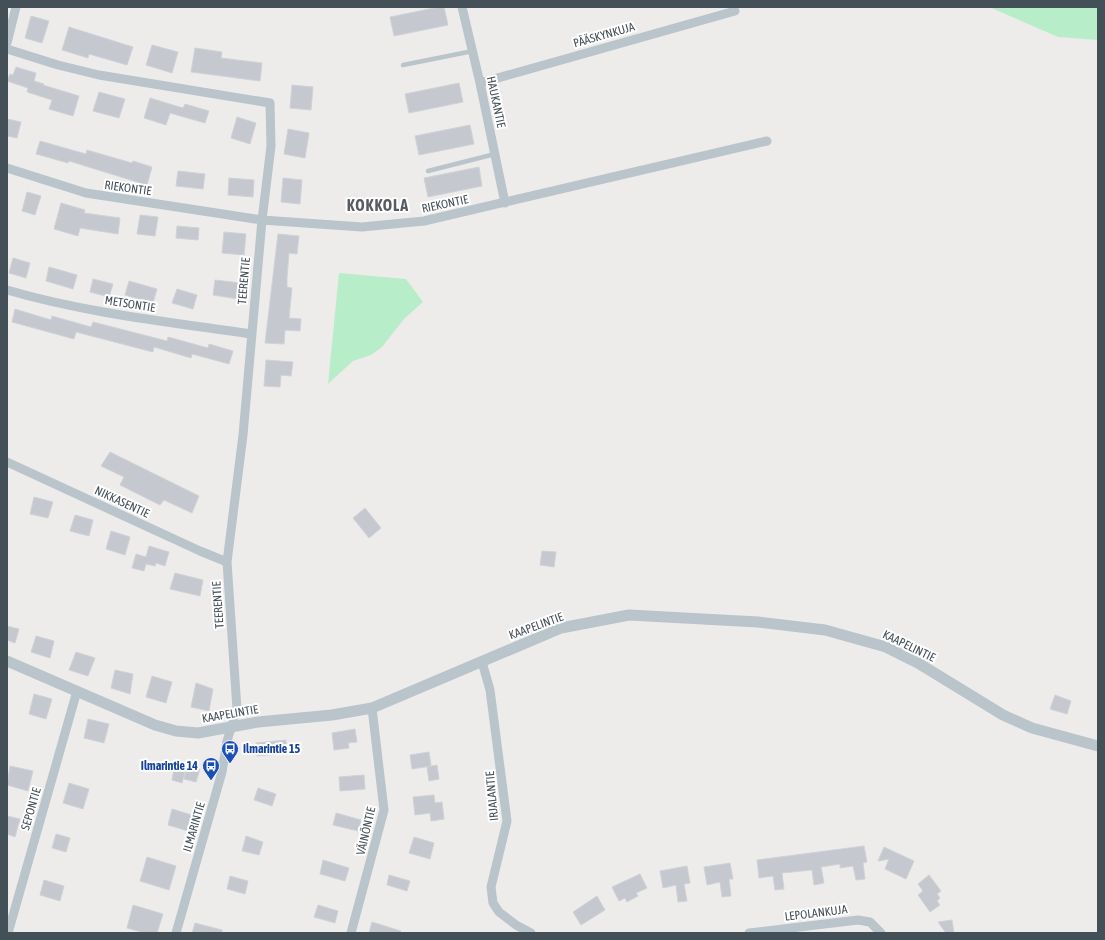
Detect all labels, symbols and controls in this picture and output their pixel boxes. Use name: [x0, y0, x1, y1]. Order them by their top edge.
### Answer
street label: PÄÄSKYNKUJA: [572, 20, 636, 50]
street label: HAUKANTIE: [484, 75, 508, 129]
street label: RIEKONTIE: [104, 178, 152, 198]
street label: RIEKONTIE: [420, 192, 470, 216]
district label: KOKKOLA: [347, 196, 409, 214]
street label: TEERENTIE: [235, 257, 253, 305]
street label: METSONTIE: [104, 293, 156, 315]
street label: NIKKASENTIE: [93, 483, 151, 521]
street label: TEERENTIE: [209, 581, 227, 629]
street label: KAAPELINTIE: [507, 610, 565, 642]
street label: KAAPELINTIE: [880, 627, 938, 665]
street label: KAAPELINTIE: [201, 702, 259, 726]
bus stop icon: Ilmarintie 15: [220, 739, 240, 764]
place label: Ilmarintie 15: [243, 742, 301, 756]
bus stop icon: Ilmarintie 14: [201, 756, 221, 781]
place label: Ilmarintie 14: [141, 759, 198, 773]
street label: IRJALANTIE: [483, 771, 501, 821]
street label: SEPONTIE: [18, 786, 44, 832]
street label: ILMARINTIE: [180, 800, 208, 854]
street label: VÄINÖNTIE: [354, 805, 378, 857]
street label: LEPOLANKUJA: [784, 902, 848, 924]

